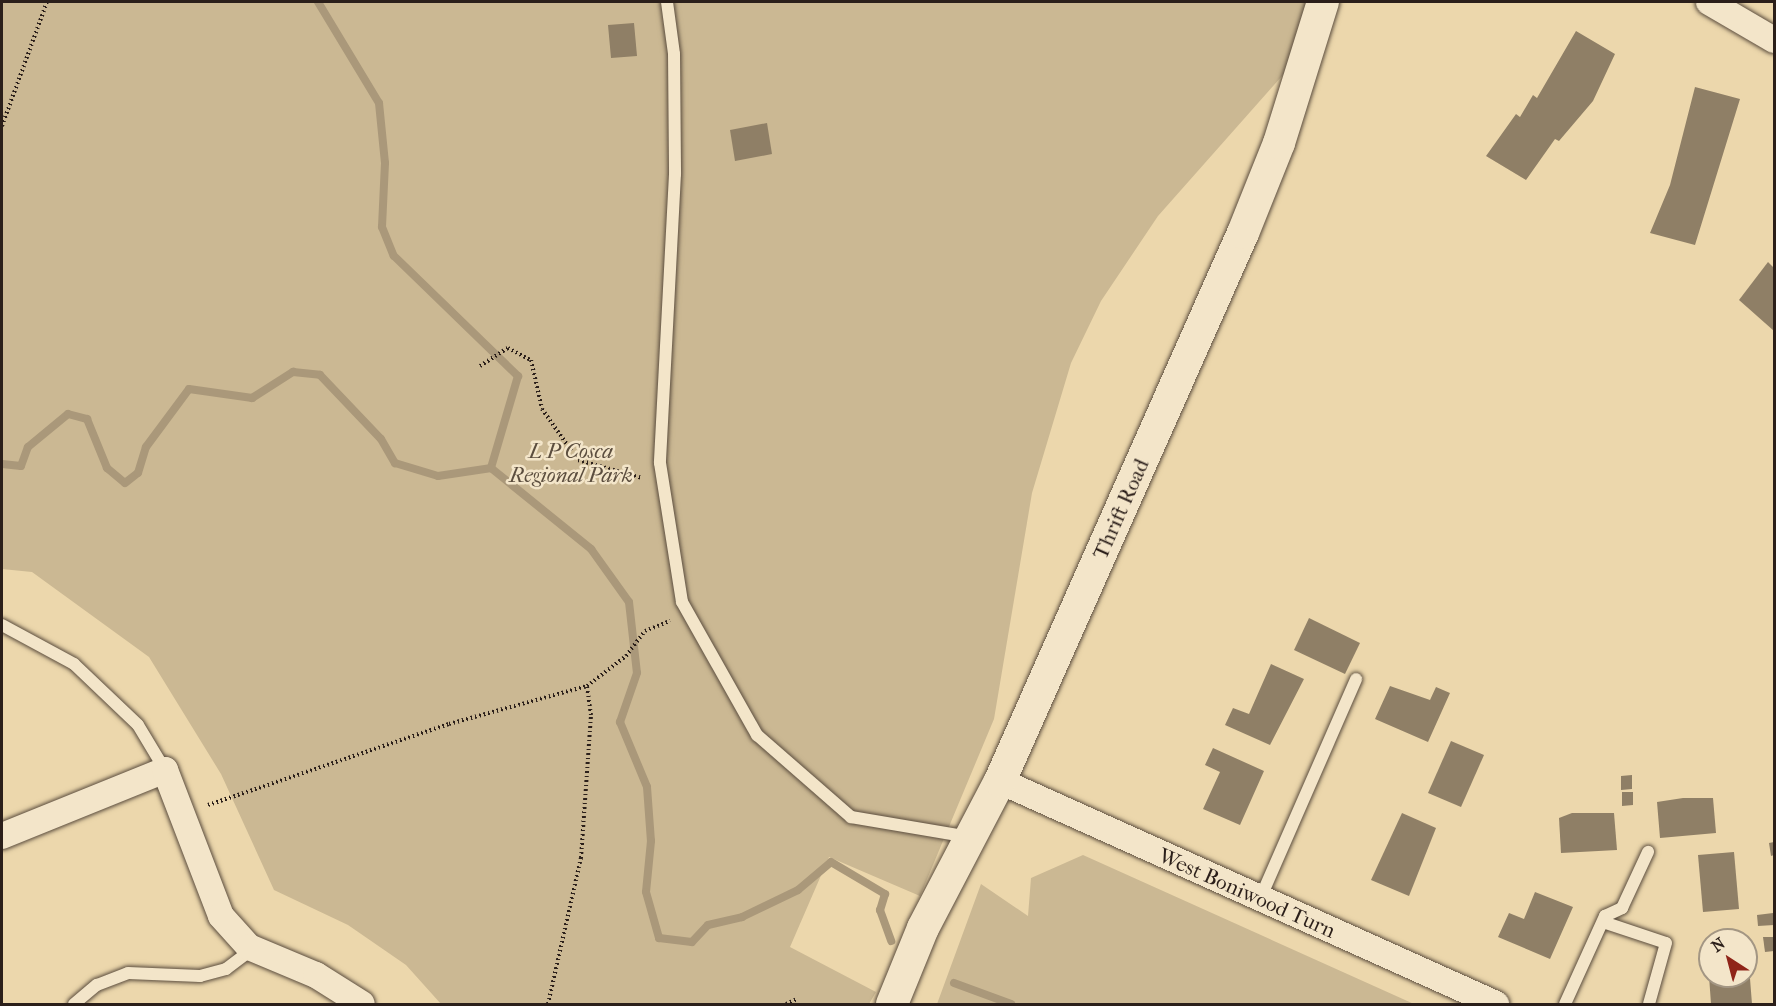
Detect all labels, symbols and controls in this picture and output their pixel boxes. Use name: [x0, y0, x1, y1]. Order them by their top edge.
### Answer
park label: L P Cosca Regional Park: [509, 438, 633, 488]
street label: Thrift Road: [1088, 455, 1154, 563]
street label: West Boniwood Turn: [1155, 843, 1339, 943]
north arrow: [1698, 928, 1758, 988]
text: N: [1708, 933, 1729, 956]

